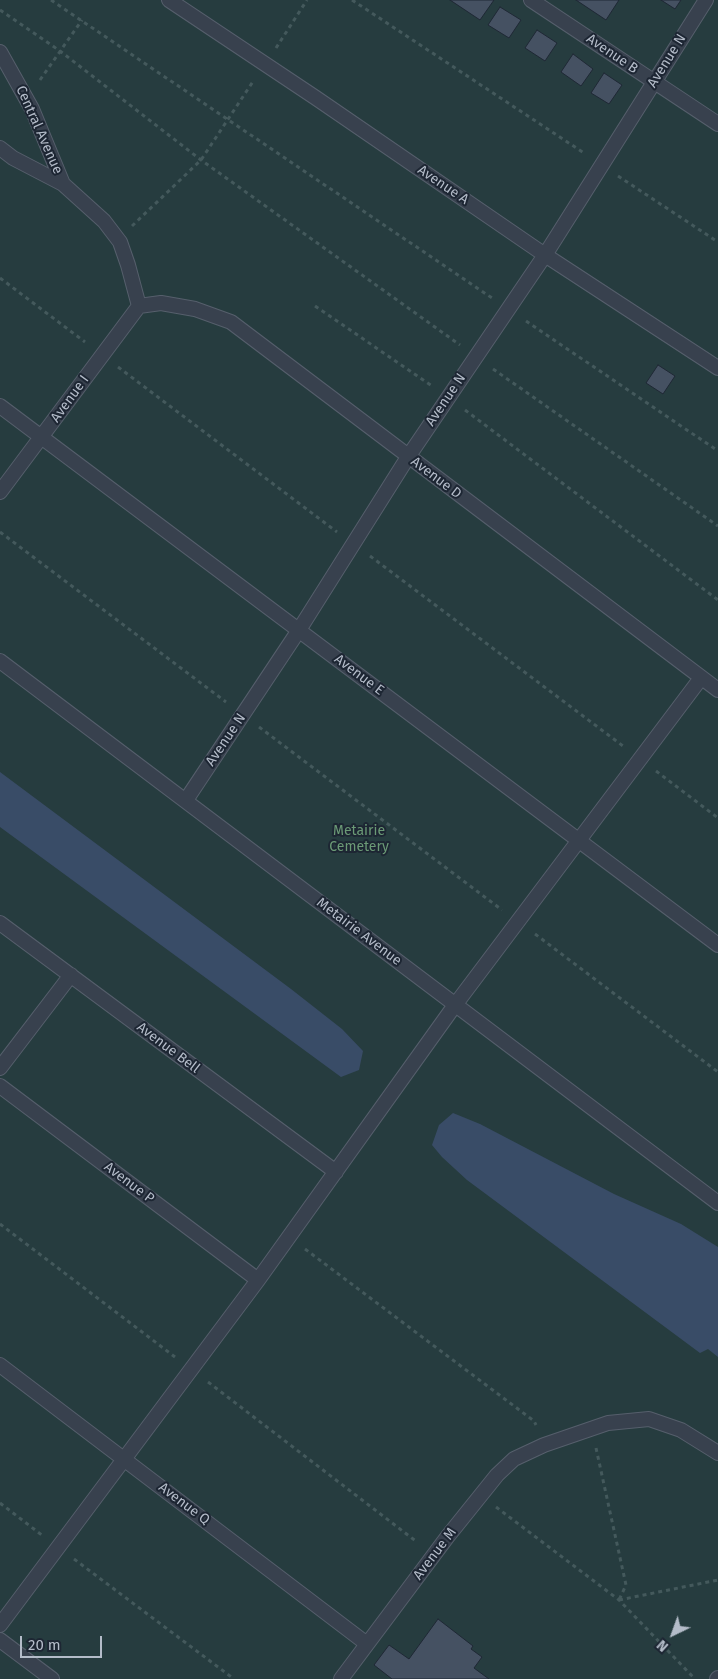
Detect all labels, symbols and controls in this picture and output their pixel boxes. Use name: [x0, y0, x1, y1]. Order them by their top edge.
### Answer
street label: Avenue B: [583, 31, 641, 77]
street label: Avenue N: [644, 31, 690, 91]
street label: Central Avenue: [12, 83, 66, 177]
street label: Avenue A: [414, 162, 472, 208]
street label: Avenue N: [422, 371, 470, 429]
street label: Avenue I: [47, 372, 93, 426]
street label: Avenue D: [407, 453, 465, 503]
street label: Avenue E: [331, 651, 387, 699]
street label: Avenue N: [202, 711, 250, 769]
park label: Metairie Cemetery: [329, 823, 389, 856]
street label: Metairie Avenue: [313, 895, 405, 969]
street label: Avenue Bell: [133, 1019, 203, 1077]
street label: Avenue P: [101, 1159, 157, 1207]
street label: Avenue Q: [155, 1479, 213, 1529]
street label: Avenue M: [410, 1525, 460, 1583]
north arrow: [648, 1609, 698, 1659]
scale bar: [22, 1626, 105, 1658]
text: 20 m: [28, 1636, 61, 1654]
text: N: [653, 1636, 672, 1655]

